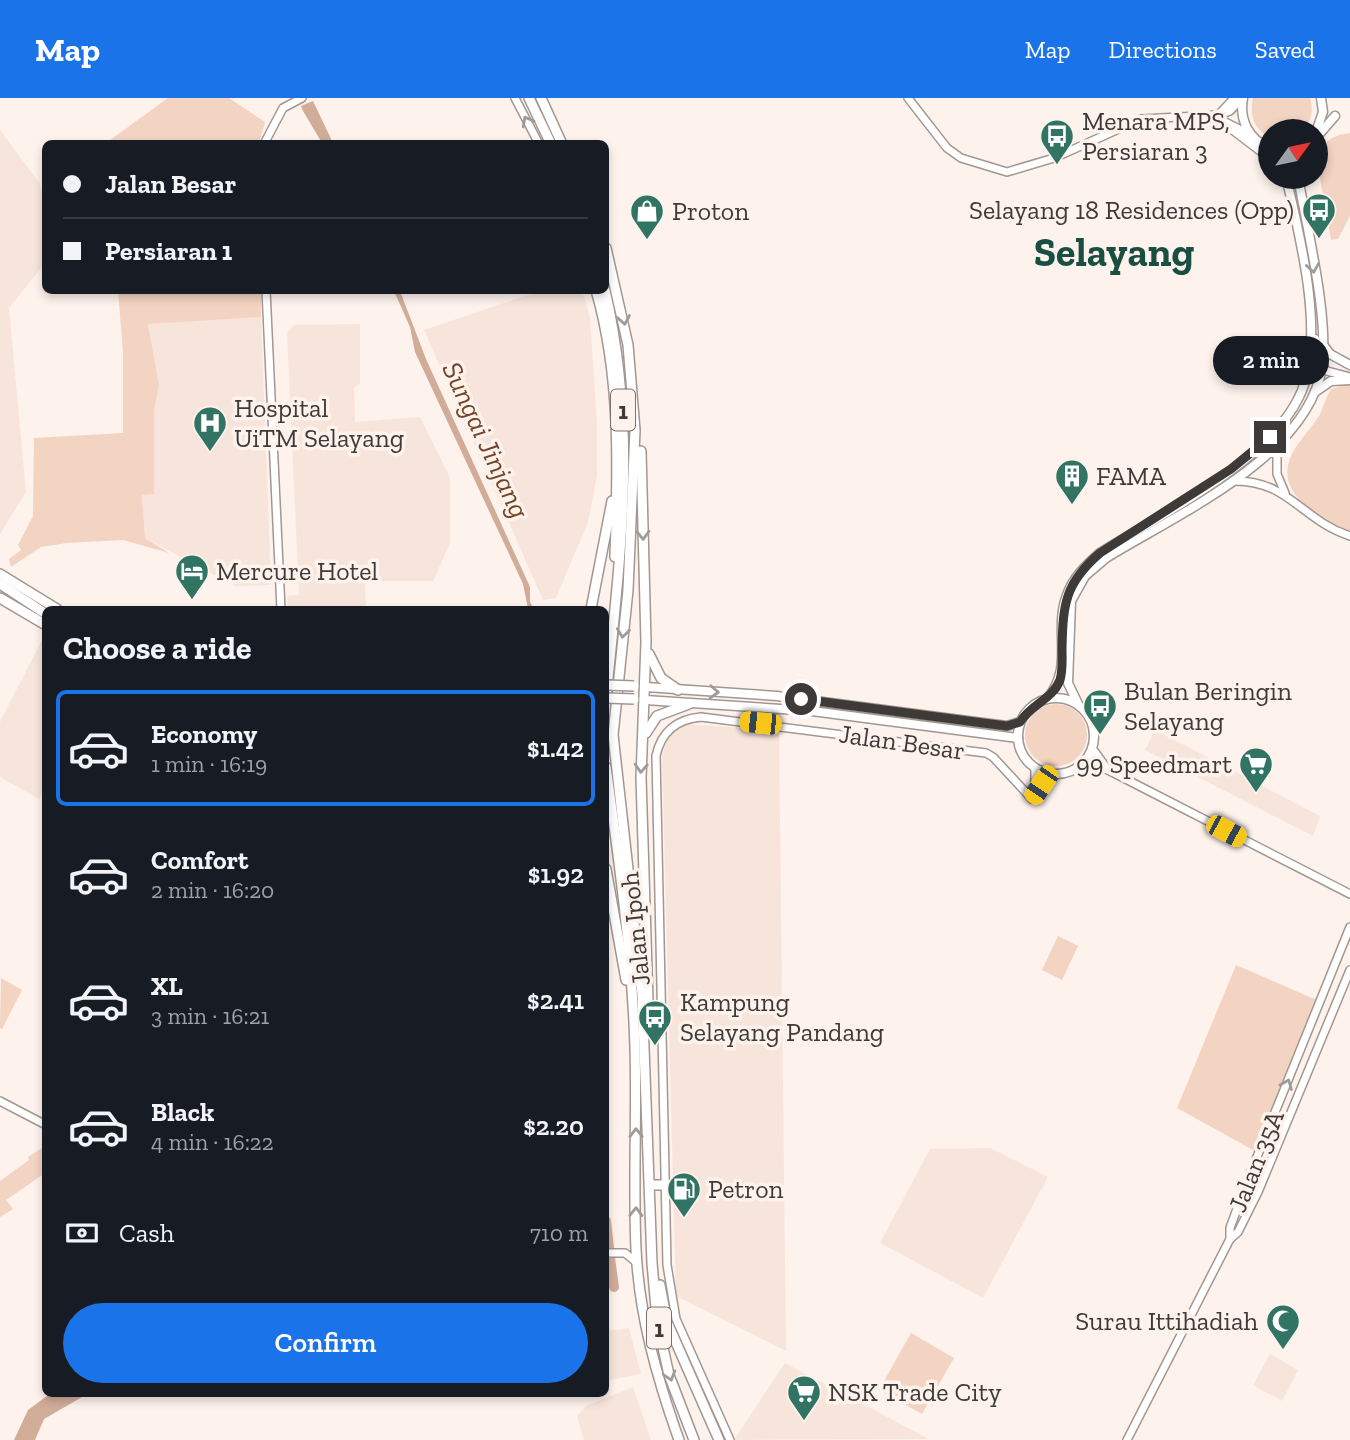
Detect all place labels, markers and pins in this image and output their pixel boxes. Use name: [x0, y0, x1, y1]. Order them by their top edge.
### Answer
place label: Menara MPS, Persiaran 3: [1082, 105, 1230, 167]
bus stop icon: Menara MPS, Persiaran 3: [1038, 117, 1076, 166]
bus stop icon: Selayang 18 Residences (Opp): [1300, 191, 1338, 240]
shop icon: Proton: [628, 192, 666, 241]
place label: Selayang 18 Residences (Opp): [969, 194, 1294, 226]
place label: Proton: [672, 195, 749, 227]
place label: Hospital UiTM Selayang: [234, 392, 404, 454]
hospital icon: Hospital UiTM Selayang: [191, 404, 229, 453]
building icon: FAMA: [1053, 457, 1091, 506]
place label: FAMA: [1096, 460, 1167, 492]
hotel icon: Mercure Hotel: [173, 552, 211, 601]
place label: Mercure Hotel: [216, 555, 378, 587]
place label: Bulan Beringin Selayang: [1124, 675, 1292, 737]
bus stop icon: Bulan Beringin Selayang: [1081, 687, 1119, 736]
supermarket icon: 99 Speedmart: [1237, 745, 1275, 794]
place label: 99 Speedmart: [1076, 748, 1232, 780]
place label: Kampung Selayang Pandang: [680, 986, 884, 1048]
bus stop icon: Kampung Selayang Pandang: [636, 998, 674, 1047]
fuel station icon: Petron: [665, 1170, 703, 1219]
place label: Petron: [708, 1173, 783, 1205]
mosque icon: Surau Ittihadiah: [1264, 1302, 1302, 1351]
place label: Surau Ittihadiah: [1075, 1305, 1258, 1337]
supermarket icon: NSK Trade City: [785, 1373, 823, 1422]
place label: NSK Trade City: [828, 1376, 1002, 1408]

